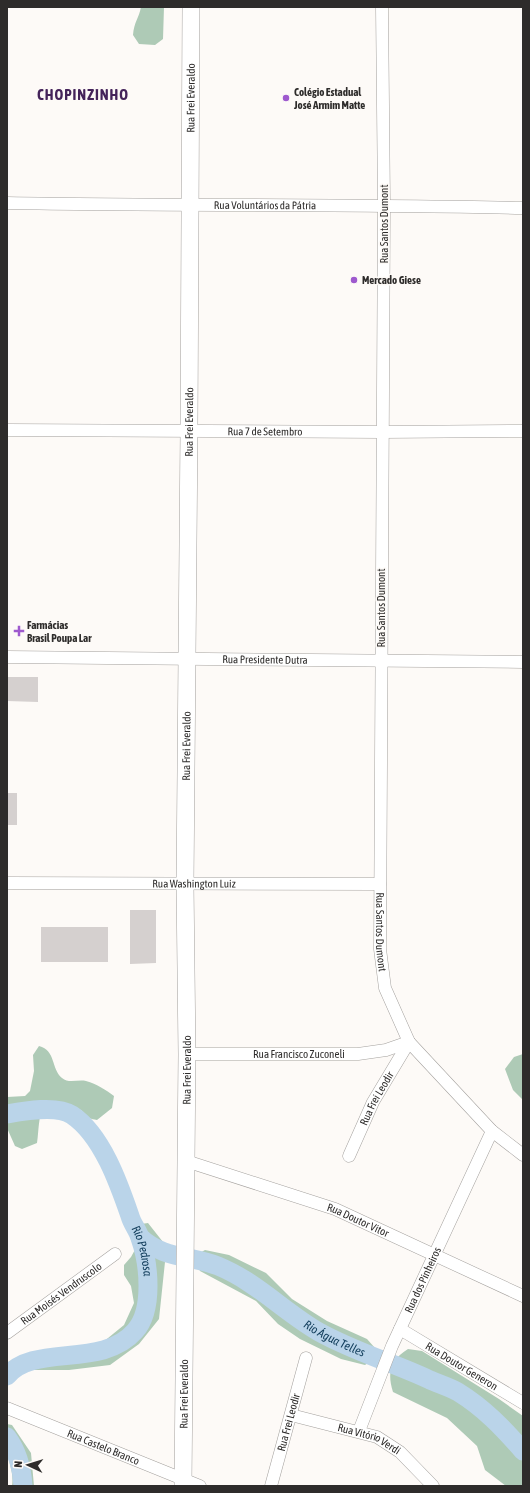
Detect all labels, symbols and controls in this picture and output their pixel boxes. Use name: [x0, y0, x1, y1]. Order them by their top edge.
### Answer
street label: Rua Frei Everaldo: [184, 63, 197, 133]
district label: CHOPINZINHO: [37, 86, 129, 103]
place label: Colégio Estadual José Armim Matte: [293, 86, 365, 111]
marker: Colégio Estadual José Armim Matte: [281, 93, 291, 103]
street label: Rua Santos Dumont: [378, 184, 390, 264]
street label: Rua Voluntários da Pátria: [214, 199, 316, 211]
place label: Mercado Giese: [362, 274, 421, 286]
marker: Mercado Giese: [349, 275, 359, 285]
street label: Rua Frei Everaldo: [183, 387, 195, 457]
street label: Rua 7 de Setembro: [227, 425, 303, 438]
street label: Rua Santos Dumont: [375, 568, 387, 648]
place label: Farmácias Brasil Poupa Lar: [27, 619, 92, 644]
marker: Farmácias Brasil Poupa Lar: [14, 626, 24, 636]
street label: Rua Presidente Dutra: [222, 653, 308, 666]
street label: Rua Frei Everaldo: [180, 711, 193, 781]
street label: Rua Washington Luiz: [152, 877, 236, 890]
street label: Rua Santos Dumont: [374, 892, 389, 972]
street label: Rua Frei Everaldo: [181, 1035, 193, 1105]
street label: Rua Francisco Zuconeli: [253, 1048, 345, 1060]
street label: Rua Frei Leodir: [357, 1069, 396, 1127]
street label: Rua Doutor Vitor: [326, 1201, 392, 1239]
water label: Rio Pedrosa: [129, 1223, 155, 1277]
street label: Rua dos Pinheiros: [402, 1245, 443, 1315]
street label: Rua Moisés Vendruscolo: [18, 1260, 104, 1327]
water label: Rio Água Telles: [301, 1317, 367, 1360]
street label: Rua Doutor Generon: [423, 1340, 500, 1392]
street label: Rua Frei Everaldo: [178, 1359, 190, 1429]
street label: Rua Frei Leodir: [275, 1391, 302, 1453]
street label: Rua Vitório Verdi: [336, 1421, 403, 1457]
street label: Rua Castelo Branco: [65, 1427, 141, 1467]
north arrow: [8, 1445, 48, 1485]
text: N: [12, 1461, 24, 1468]

